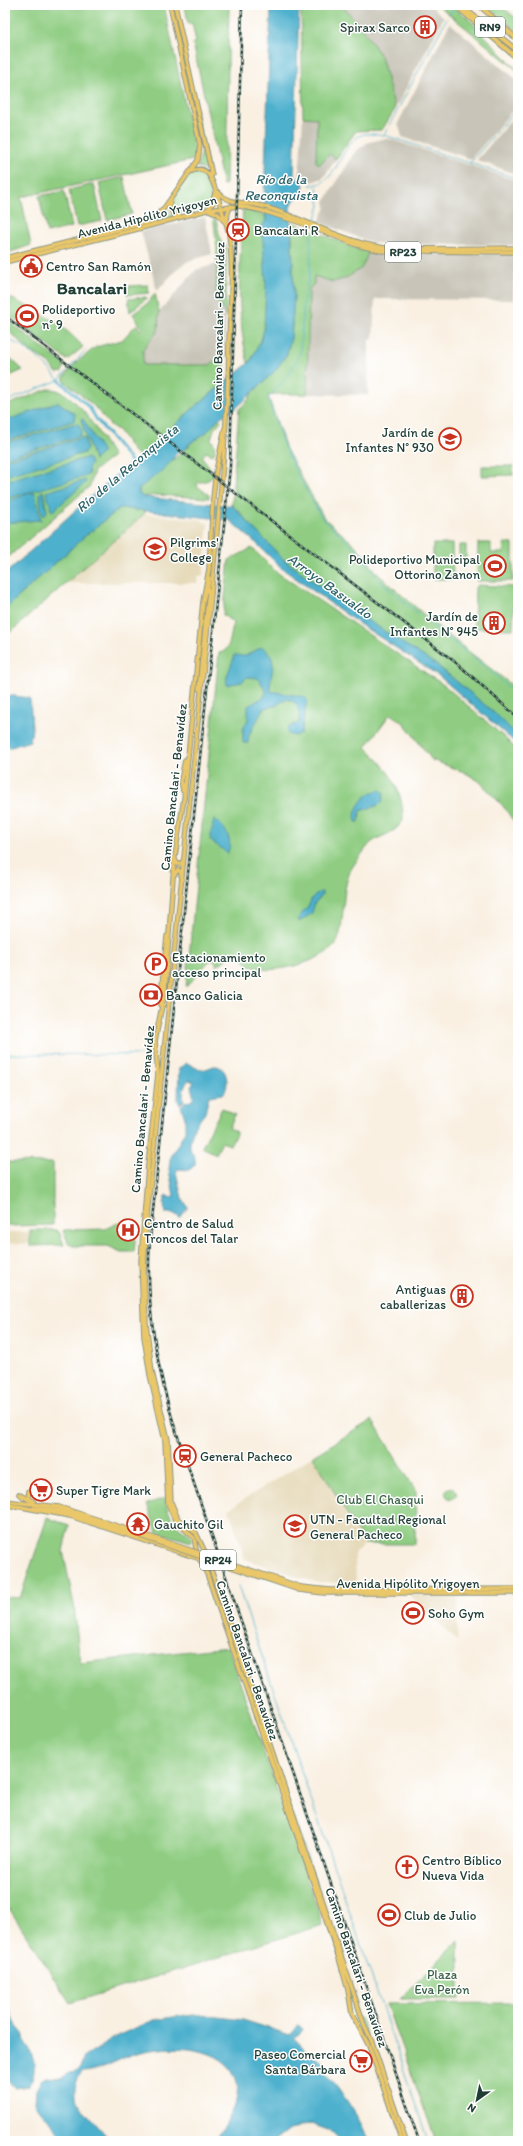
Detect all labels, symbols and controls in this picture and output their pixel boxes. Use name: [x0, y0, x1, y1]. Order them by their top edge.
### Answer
building icon: Spirax Sarco: [412, 14, 438, 40]
road number: RN9: [475, 17, 505, 37]
place label: Spirax Sarco: [340, 20, 410, 35]
water label: Río de la Reconquista: [244, 171, 319, 204]
street label: Avenida Hipólito Yrigoyen: [76, 192, 219, 241]
station icon: Bancalari R: [225, 217, 251, 243]
place label: Bancalari R: [254, 223, 319, 238]
street label: Camino Bancalari - Benavídez: [210, 242, 227, 410]
road number: RP23: [385, 242, 421, 262]
public building icon: Centro San Ramón: [18, 253, 44, 279]
place label: Centro San Ramón: [46, 259, 152, 274]
district label: Bancalari: [57, 278, 127, 298]
place label: Polideportivo n° 9: [42, 302, 116, 332]
sports icon: Polideportivo n° 9: [14, 303, 40, 329]
water label: Río de la Reconquista: [73, 420, 183, 516]
place label: Jardín de Infantes N° 930: [346, 425, 434, 455]
school or university icon: Jardín de Infantes N° 930: [437, 426, 463, 452]
place label: Pilgrims' College: [170, 535, 219, 565]
school or university icon: Pilgrims' College: [142, 536, 168, 562]
water label: Arroyo Basualdo: [284, 550, 376, 623]
place label: Polideportivo Municipal Ottorino Zanon: [349, 552, 481, 582]
sports icon: Polideportivo Municipal Ottorino Zanon: [482, 553, 508, 579]
place label: Jardín de Infantes N° 945: [390, 609, 478, 639]
building icon: Jardín de Infantes N° 945: [481, 610, 507, 636]
street label: Camino Bancalari - Benavídez: [157, 703, 190, 871]
place label: Estacionamiento acceso principal: [172, 950, 266, 980]
parking icon: Estacionamiento acceso principal: [143, 951, 169, 977]
bank icon: Banco Galicia: [138, 982, 164, 1008]
place label: Banco Galicia: [166, 988, 243, 1003]
street label: Camino Bancalari - Benavídez: [128, 1025, 157, 1193]
place label: Centro de Salud Troncos del Talar: [144, 1216, 238, 1246]
hospital icon: Centro de Salud Troncos del Talar: [115, 1217, 141, 1243]
place label: Antiguas caballerizas: [380, 1282, 446, 1312]
building icon: Antiguas caballerizas: [449, 1283, 475, 1309]
station icon: General Pacheco: [172, 1443, 198, 1469]
place label: General Pacheco: [200, 1449, 293, 1464]
supermarket icon: Super Tigre Mark: [28, 1477, 54, 1503]
place label: Super Tigre Mark: [56, 1483, 151, 1498]
park label: Club El Chasqui: [336, 1492, 424, 1507]
temple icon: Gauchito Gil: [125, 1511, 151, 1537]
place label: UTN - Facultad Regional General Pacheco: [310, 1512, 446, 1542]
school or university icon: UTN - Facultad Regional General Pacheco: [282, 1513, 308, 1539]
place label: Gauchito Gil: [154, 1517, 224, 1532]
road number: RP24: [200, 1550, 236, 1570]
street label: Avenida Hipólito Yrigoyen: [336, 1576, 480, 1591]
street label: Camino Bancalari - Benavídez: [213, 1578, 282, 1742]
sports icon: Soho Gym: [400, 1600, 426, 1626]
place label: Soho Gym: [428, 1606, 485, 1621]
place label: Centro Bíblico Nueva Vida: [422, 1853, 502, 1883]
church icon: Centro Bíblico Nueva Vida: [394, 1854, 420, 1880]
street label: Camino Bancalari - Benavídez: [322, 1885, 391, 2049]
sports icon: Club de Julio: [376, 1902, 402, 1928]
place label: Club de Julio: [404, 1908, 477, 1923]
park label: Plaza Eva Perón: [414, 1967, 470, 1997]
place label: Paseo Comercial Santa Bárbara: [254, 2047, 346, 2077]
supermarket icon: Paseo Comercial Santa Bárbara: [348, 2048, 374, 2074]
north arrow: [457, 2080, 497, 2120]
text: N: [465, 2100, 478, 2115]

